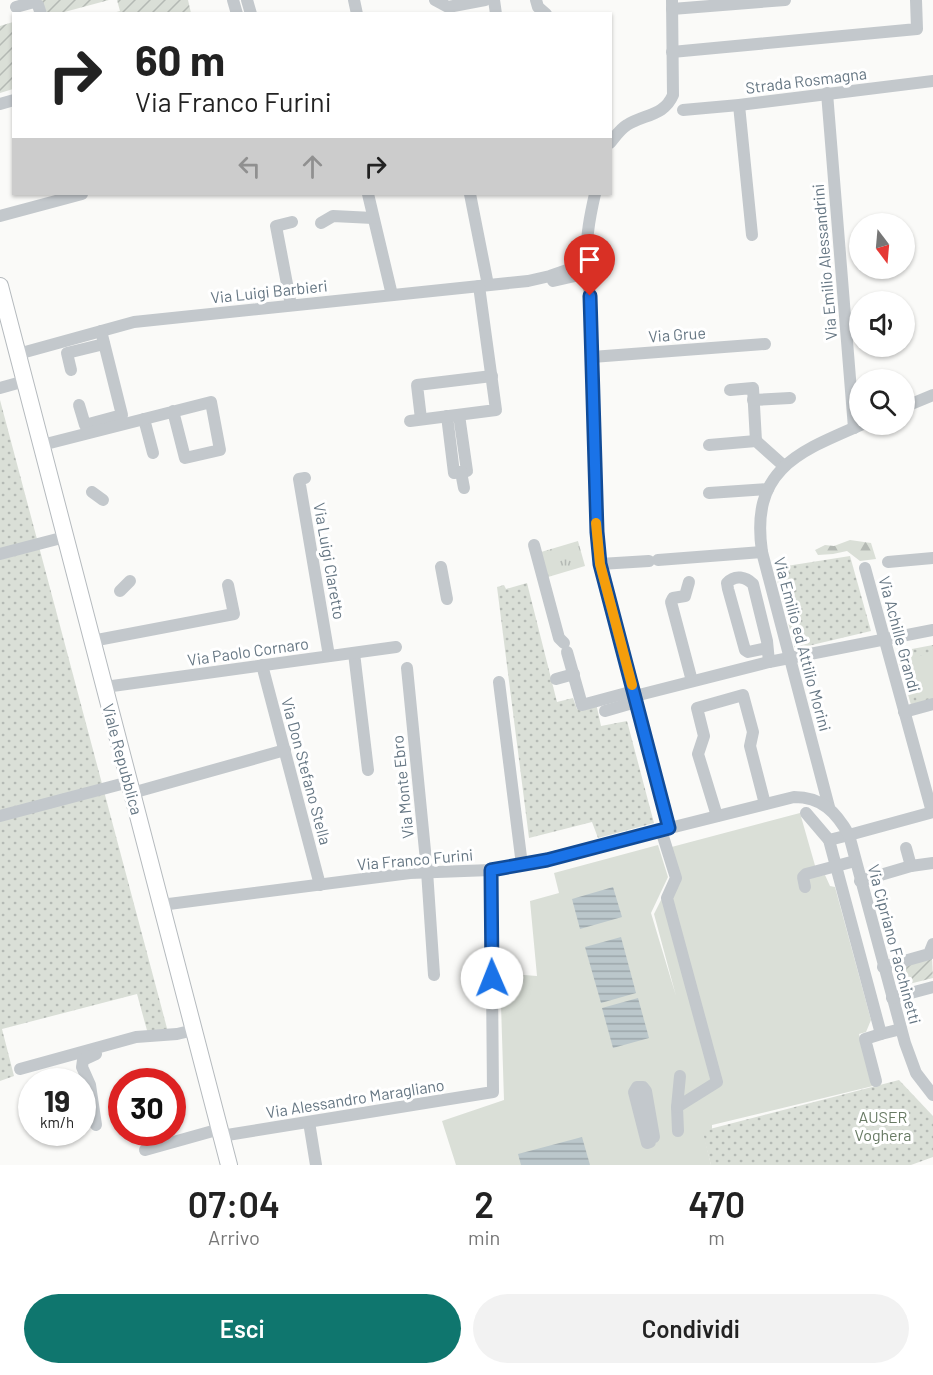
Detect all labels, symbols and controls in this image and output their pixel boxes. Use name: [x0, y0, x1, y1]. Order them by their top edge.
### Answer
text: 60 m: [135, 34, 225, 84]
icon: right: [36, 36, 114, 114]
street label: Strada Rosmagna: [744, 63, 868, 97]
text: Via Franco Furini: [135, 85, 332, 117]
icon: left: [233, 150, 266, 183]
icon: ahead: [296, 150, 329, 183]
icon: right: [359, 150, 392, 183]
street label: Via Emilio Alessandrini: [808, 183, 840, 341]
north arrow: [849, 213, 915, 279]
map controls: [849, 213, 915, 435]
pin: [564, 234, 615, 296]
icon: arrive: [573, 243, 606, 276]
street label: Via Luigi Barbieri: [210, 275, 328, 307]
button: sound: [849, 291, 915, 357]
street label: Via Grue: [648, 323, 706, 345]
button: search: [849, 369, 915, 435]
street label: Via Luigi Claretto: [310, 501, 350, 621]
street label: Via Emilio ed Attilio Morini: [771, 555, 835, 733]
street label: Via Achille Grandi: [875, 574, 925, 694]
street label: Via Paolo Cornaro: [186, 633, 310, 669]
street label: Via Don Stefano Stella: [278, 695, 336, 847]
street label: Viale Repubblica: [99, 701, 147, 817]
street label: Via Monte Ebro: [387, 734, 417, 840]
street label: Via Franco Furini: [356, 844, 474, 874]
street label: Via Cipriano Facchinetti: [865, 862, 925, 1026]
position arrow: [460, 946, 524, 1010]
speed limit sign: 30: [108, 1068, 186, 1146]
street label: Via Alessandro Maragliano: [265, 1075, 445, 1121]
text: 19: [44, 1082, 70, 1118]
park label: AUSER Voghera: [855, 1107, 911, 1144]
text: km/h: [40, 1113, 74, 1131]
text: 07:04: [188, 1182, 280, 1225]
text: 2: [474, 1182, 494, 1225]
text: 470: [688, 1182, 745, 1225]
text: Arrivo: [208, 1225, 260, 1249]
text: min: [468, 1225, 500, 1249]
text: m: [708, 1225, 725, 1249]
button: Esci: [24, 1294, 461, 1363]
button: Condividi: [473, 1294, 909, 1363]

